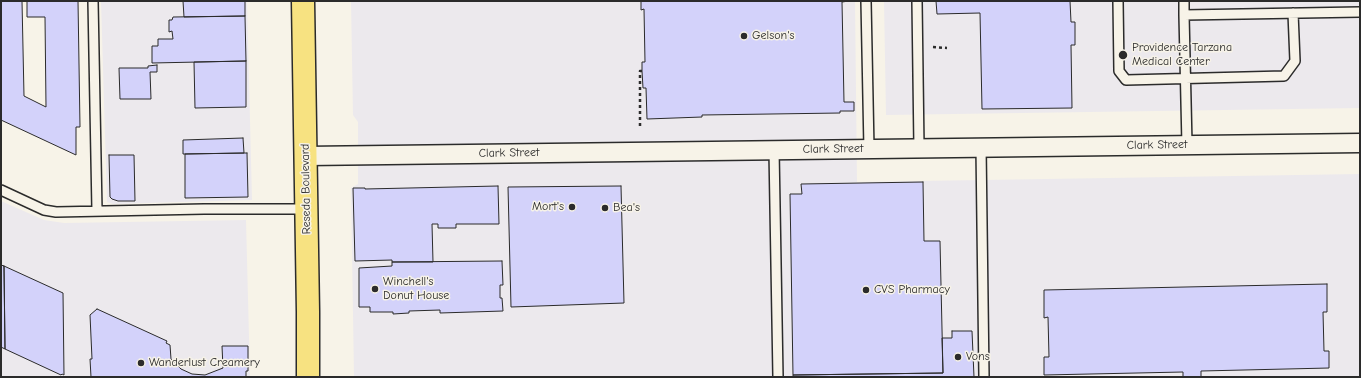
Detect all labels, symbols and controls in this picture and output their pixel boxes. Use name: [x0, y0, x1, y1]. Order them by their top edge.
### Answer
place label: Gelson's: [752, 29, 795, 43]
marker: Gelson's: [739, 31, 749, 41]
place label: Providence Tarzana Medical Center: [1132, 41, 1232, 69]
marker: Providence Tarzana Medical Center: [1117, 49, 1129, 61]
street label: Clark Street: [1126, 137, 1188, 153]
street label: Clark Street: [802, 141, 864, 157]
street label: Reseda Boulevard: [298, 143, 314, 235]
street label: Clark Street: [478, 145, 540, 161]
place label: Mort's: [532, 200, 564, 214]
place label: Bea's: [613, 201, 640, 215]
marker: Mort's: [567, 202, 577, 212]
marker: Bea's: [600, 203, 610, 213]
place label: Winchell's Donut House: [383, 275, 449, 303]
place label: CVS Pharmacy: [874, 283, 950, 297]
marker: Winchell's Donut House: [370, 284, 380, 294]
marker: CVS Pharmacy: [861, 285, 871, 295]
place label: Vons: [966, 350, 990, 364]
marker: Vons: [953, 352, 963, 362]
place label: Wanderlust Creamery: [149, 356, 260, 370]
marker: Wanderlust Creamery: [136, 358, 146, 368]

